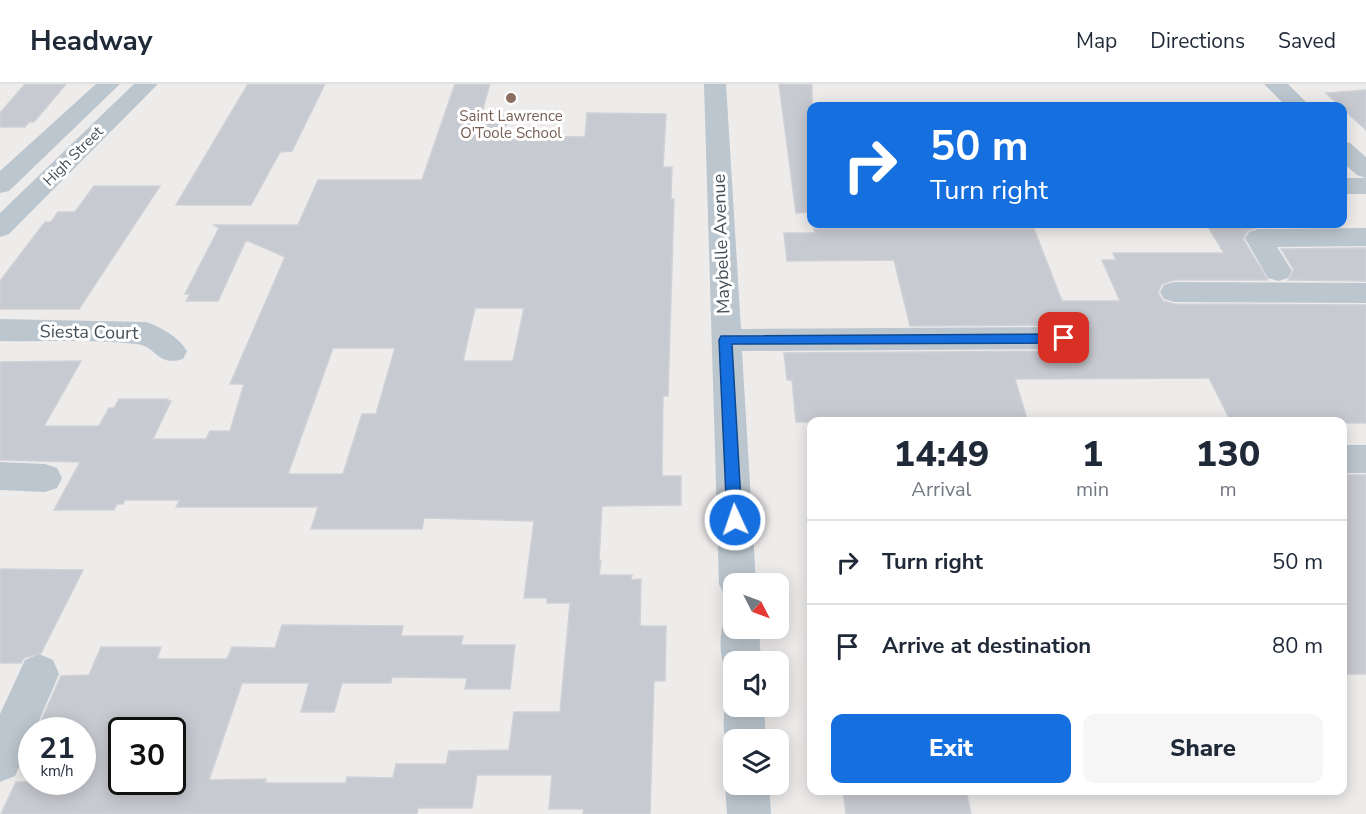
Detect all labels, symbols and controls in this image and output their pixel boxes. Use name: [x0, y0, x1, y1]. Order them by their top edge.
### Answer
text: Headway: [30, 22, 152, 60]
text: Map: [1076, 27, 1117, 55]
text: Directions: [1150, 27, 1245, 55]
text: Saved: [1278, 27, 1336, 55]
marker: Saint Lawrence O'Toole School: [504, 91, 518, 105]
place label: Saint Lawrence O'Toole School: [459, 106, 563, 143]
text: 50 m: [930, 118, 1029, 175]
street label: High Street: [39, 121, 108, 190]
icon: right: [831, 126, 909, 204]
text: Turn right: [930, 172, 1048, 209]
street label: Maybelle Avenue: [707, 174, 735, 314]
pin: [1038, 312, 1089, 363]
street label: Siesta Court: [39, 319, 139, 345]
icon: arrive: [1047, 321, 1080, 354]
text: 14:49: [894, 430, 989, 479]
text: 1: [1082, 430, 1103, 479]
text: 130: [1196, 430, 1260, 479]
text: Arrival: [911, 476, 972, 503]
text: min: [1076, 476, 1109, 503]
text: m: [1219, 476, 1237, 503]
position arrow: [703, 488, 767, 552]
icon: right: [831, 546, 864, 579]
text: Turn right: [882, 547, 983, 577]
text: 50 m: [1272, 547, 1323, 577]
north arrow: [723, 573, 789, 639]
map controls: [723, 573, 789, 795]
icon: arrive: [831, 630, 864, 663]
text: Arrive at destination: [882, 631, 1091, 661]
text: 80 m: [1272, 631, 1323, 661]
button: sound: [723, 651, 789, 717]
button: Exit: [831, 714, 1071, 783]
button: Share: [1083, 714, 1323, 783]
speed limit sign: 30: [108, 717, 186, 795]
text: 21: [39, 728, 75, 769]
button: layers: [723, 729, 789, 795]
text: km/h: [40, 761, 74, 781]

